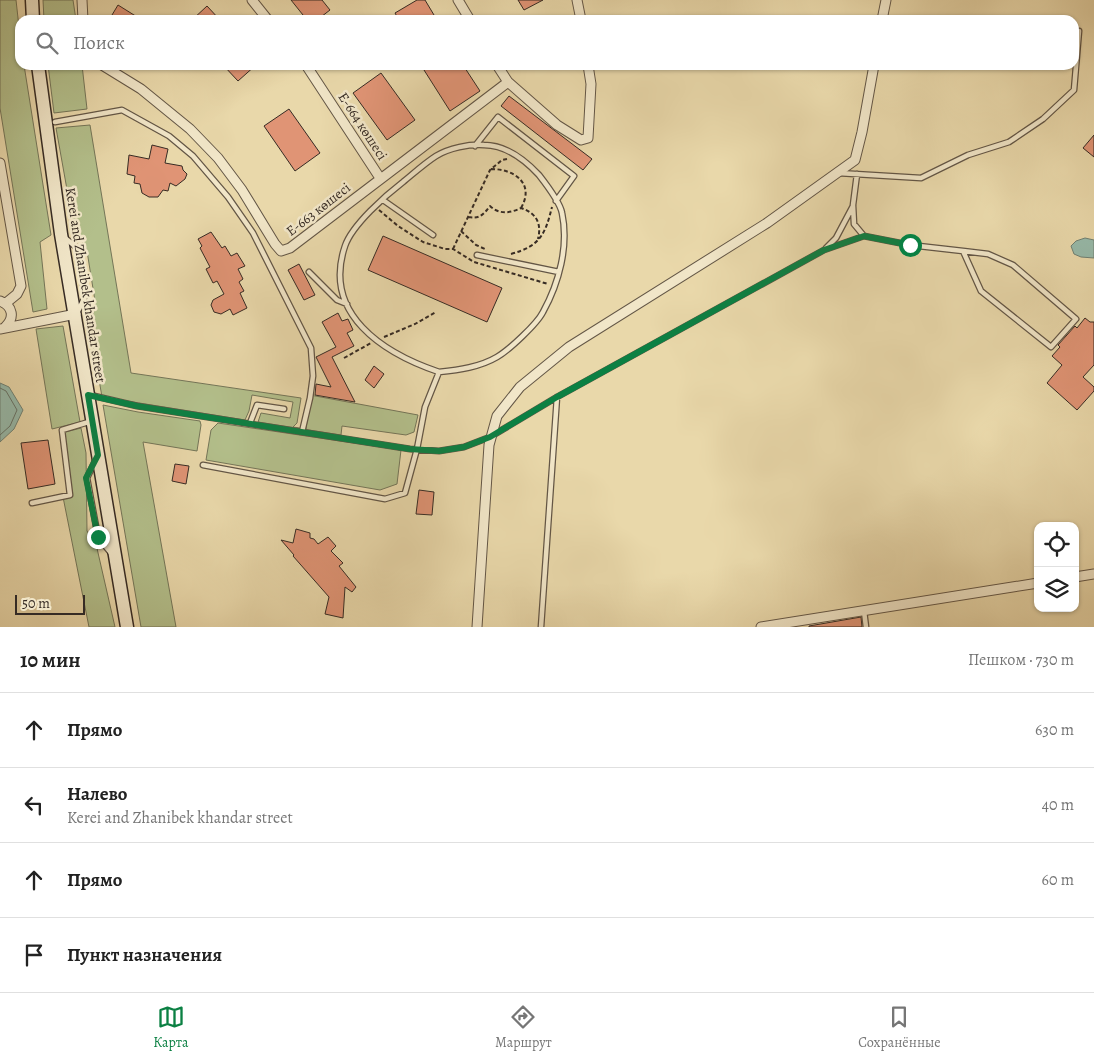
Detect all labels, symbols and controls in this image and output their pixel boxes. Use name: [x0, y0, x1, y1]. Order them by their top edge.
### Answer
search box: [15, 15, 1079, 70]
icon: search: [33, 29, 61, 57]
text: Поиск: [73, 30, 125, 56]
street label: Е-664 көшесі: [334, 89, 392, 164]
street label: Е-663 көшесі: [282, 178, 354, 240]
street label: Kerei and Zhanibek khandar street: [61, 186, 110, 384]
route start: [899, 234, 922, 257]
map controls: [1034, 522, 1079, 612]
button: locate: [1034, 522, 1079, 567]
route end: [87, 526, 110, 549]
button: layers: [1034, 567, 1079, 612]
scale bar: [15, 592, 85, 615]
text: 50 m: [22, 594, 50, 613]
text: 10 мин: [20, 646, 81, 674]
text: Пешком · 730 m: [968, 649, 1074, 671]
icon: ahead: [20, 716, 48, 744]
text: Прямо: [67, 717, 122, 743]
text: 630 m: [1035, 719, 1074, 741]
text: Налево: [67, 781, 127, 807]
icon: left: [20, 791, 48, 819]
text: 40 m: [1042, 794, 1074, 816]
text: Kerei and Zhanibek khandar street: [67, 807, 293, 829]
icon: ahead: [20, 866, 48, 894]
text: Прямо: [67, 867, 122, 893]
text: 60 m: [1042, 869, 1074, 891]
icon: arrive: [20, 941, 48, 969]
text: Пункт назначения: [67, 942, 222, 968]
tab: Карта: [153, 1003, 189, 1052]
tab: Маршрут: [495, 1003, 552, 1052]
tab: Сохранённые: [858, 1003, 941, 1052]

